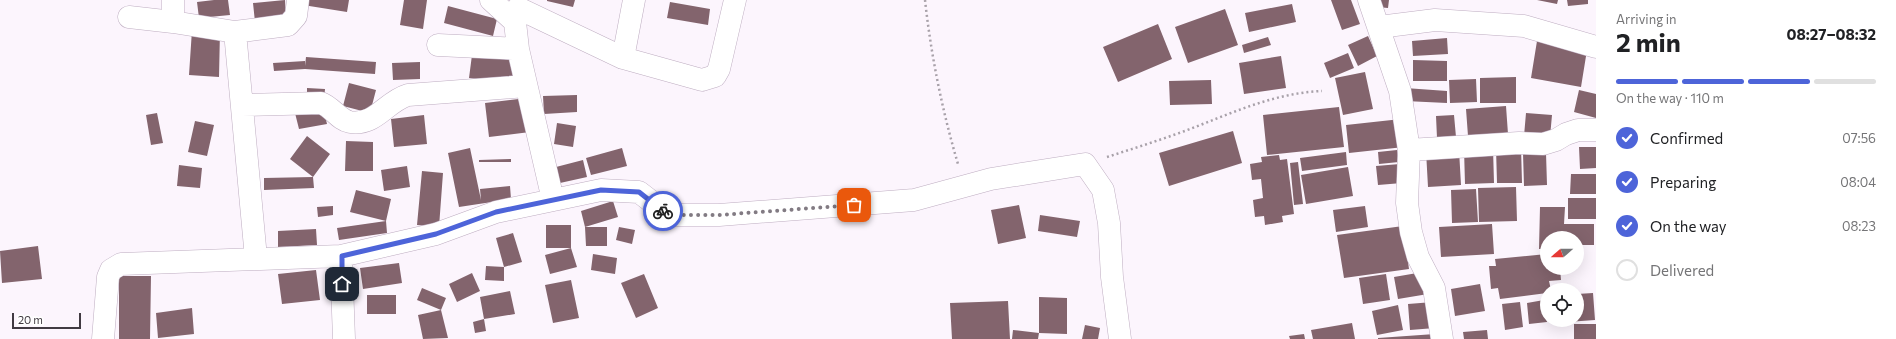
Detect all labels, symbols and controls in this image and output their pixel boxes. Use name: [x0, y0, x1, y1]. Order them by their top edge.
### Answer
text: Arriving in: [1616, 11, 1676, 27]
text: 08:27–08:32: [1787, 25, 1876, 43]
text: 2 min: [1616, 26, 1681, 57]
text: On the way · 110 m: [1616, 90, 1724, 106]
icon: check: [1616, 127, 1638, 149]
text: Confirmed: [1650, 129, 1723, 147]
text: 07:56: [1842, 130, 1876, 146]
icon: check: [1616, 171, 1638, 193]
text: Preparing: [1650, 173, 1716, 191]
text: 08:04: [1840, 174, 1876, 190]
pin: [837, 188, 871, 222]
courier: [643, 191, 683, 231]
icon: bag: [843, 194, 865, 216]
icon: bike: [652, 200, 674, 222]
icon: check: [1616, 215, 1638, 237]
text: On the way: [1650, 217, 1727, 235]
text: 08:23: [1842, 218, 1876, 234]
north arrow: [1540, 231, 1584, 275]
map controls: [1540, 231, 1584, 327]
text: Delivered: [1650, 261, 1714, 279]
pin: [325, 267, 359, 301]
icon: home: [331, 273, 353, 295]
button: locate: [1540, 283, 1584, 327]
scale bar: [12, 311, 81, 330]
text: 20 m: [18, 313, 43, 326]

